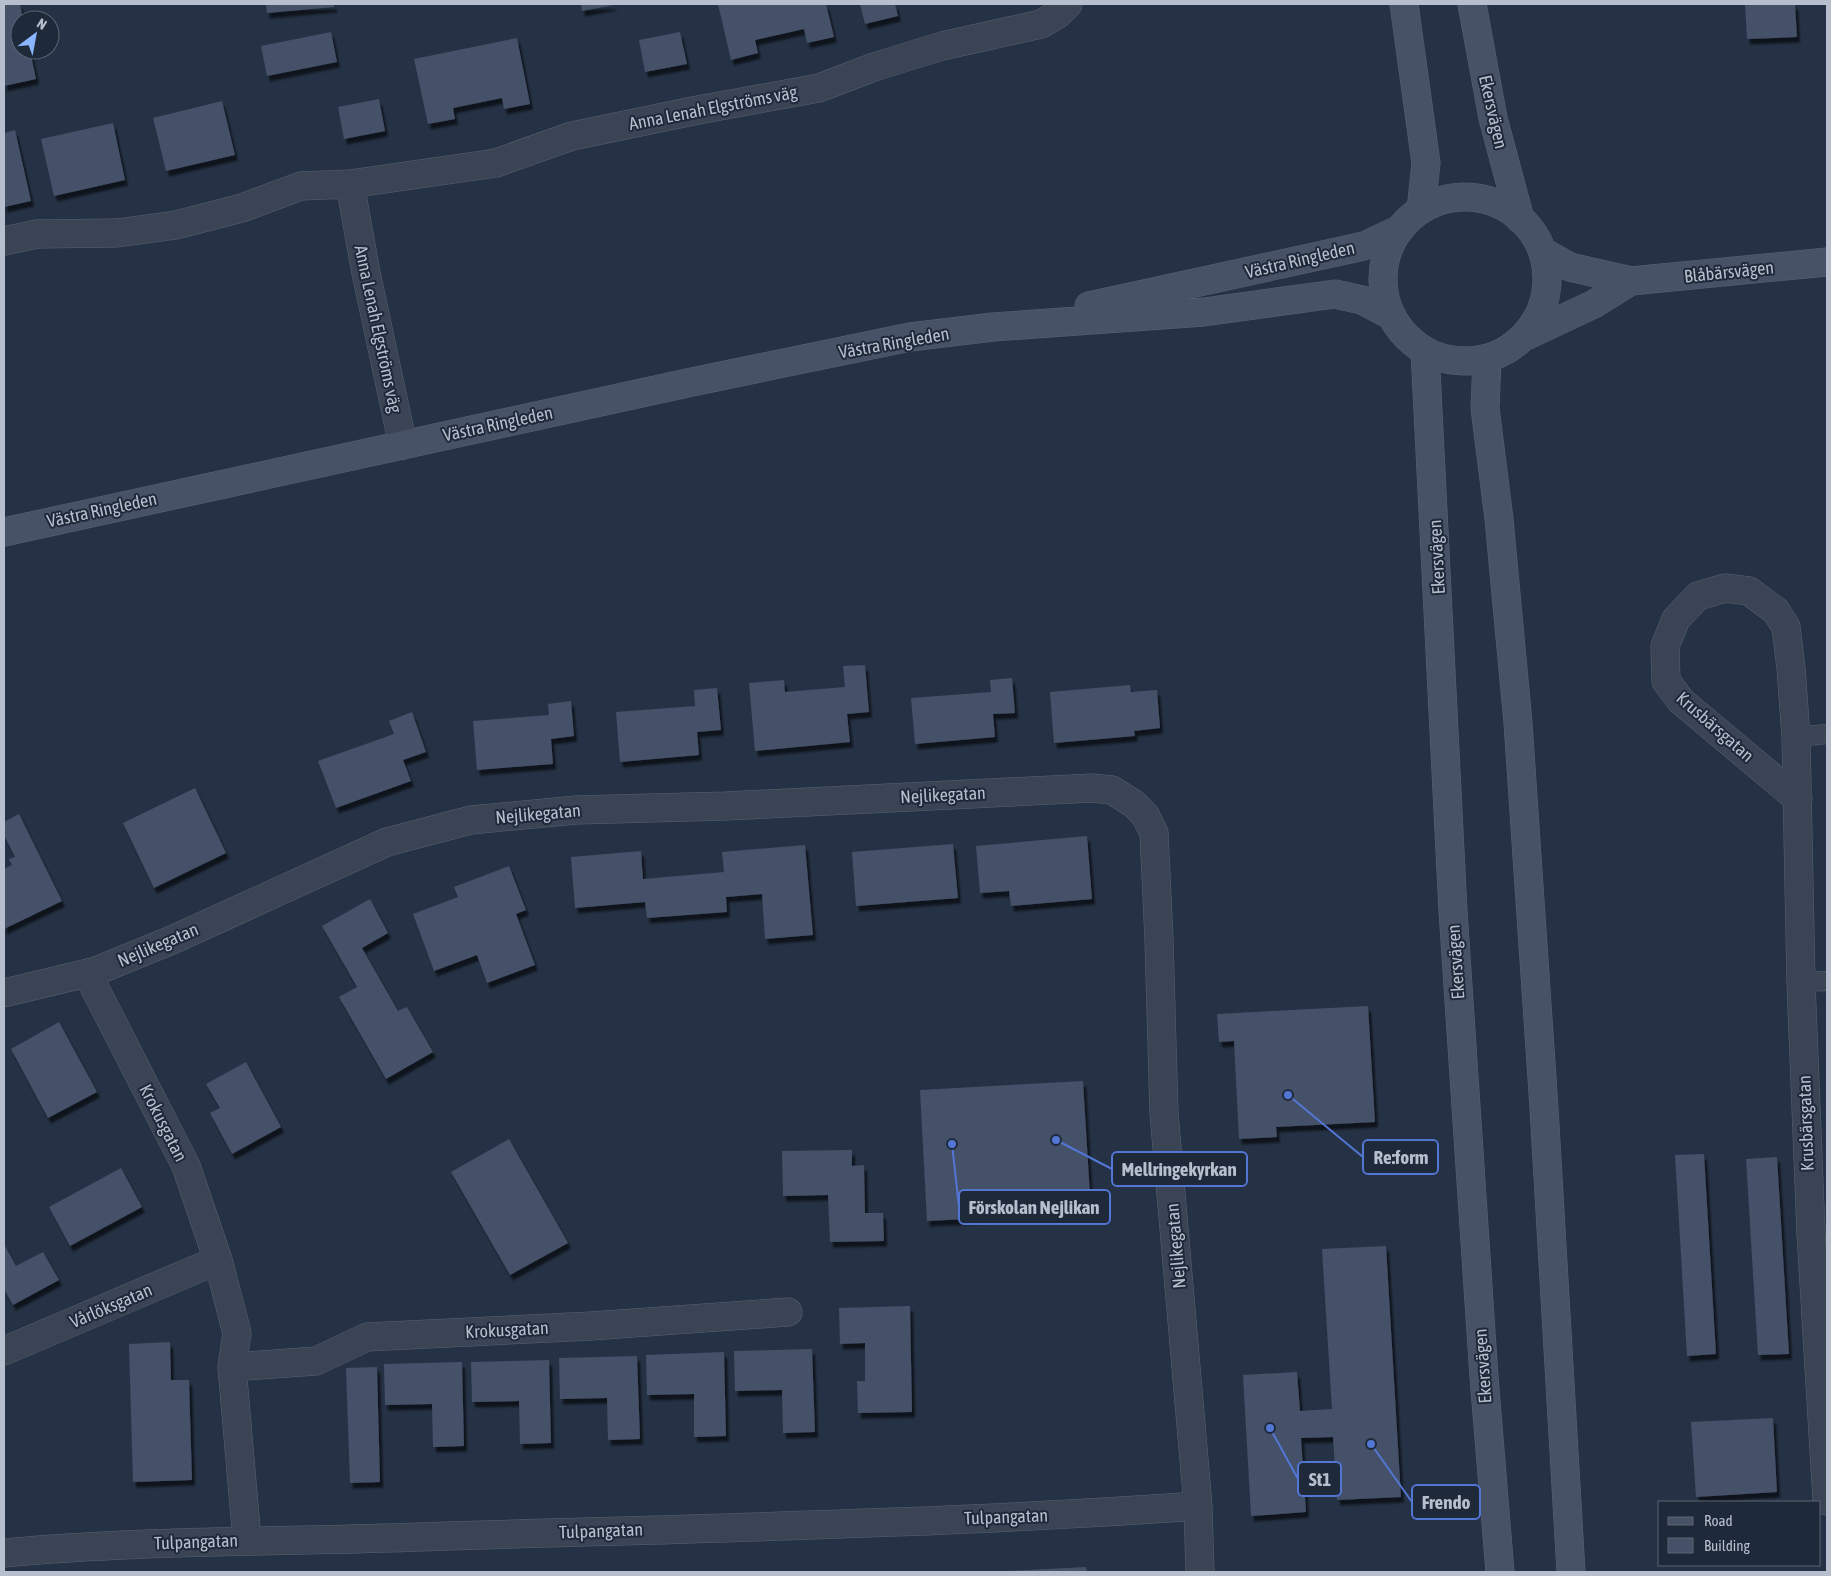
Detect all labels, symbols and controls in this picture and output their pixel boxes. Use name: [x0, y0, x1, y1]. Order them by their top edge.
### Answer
north arrow: [10, 10, 60, 60]
text: N: [34, 15, 50, 33]
street label: Ekersvägen: [1475, 73, 1512, 151]
street label: Anna Lenah Elgströms väg: [627, 81, 799, 134]
street label: Västra Ringleden: [1243, 237, 1357, 282]
street label: Anna Lenah Elgströms väg: [350, 243, 407, 415]
street label: Blåbärsvägen: [1683, 256, 1775, 287]
street label: Västra Ringleden: [837, 322, 951, 363]
street label: Västra Ringleden: [441, 402, 555, 445]
street label: Västra Ringleden: [45, 488, 159, 531]
street label: Ekersvägen: [1424, 519, 1449, 595]
street label: Krusbärsgatan: [1672, 687, 1758, 766]
street label: Nejlikegatan: [900, 782, 986, 807]
street label: Nejlikegatan: [494, 799, 582, 828]
street label: Nejlikegatan: [114, 918, 201, 971]
street label: Ekersvägen: [1442, 924, 1469, 1000]
street label: Krusbärsgatan: [1793, 1075, 1818, 1171]
street label: Krokusgatan: [135, 1081, 192, 1165]
callout: Re:form: [1363, 1140, 1438, 1174]
text: Re:form: [1374, 1146, 1428, 1168]
callout: Mellringekyrkan: [1112, 1152, 1247, 1186]
text: Mellringekyrkan: [1121, 1158, 1237, 1180]
callout: Förskolan Nejlikan: [959, 1190, 1110, 1224]
text: Förskolan Nejlikan: [968, 1196, 1100, 1218]
street label: Nejlikegatan: [1161, 1202, 1190, 1290]
street label: Vårlöksgatan: [67, 1279, 155, 1332]
street label: Krokusgatan: [465, 1317, 549, 1342]
street label: Ekersvägen: [1469, 1328, 1496, 1404]
callout: St1: [1298, 1462, 1341, 1496]
text: St1: [1309, 1468, 1331, 1490]
callout: Frendo: [1412, 1485, 1480, 1519]
text: Frendo: [1422, 1491, 1470, 1513]
legend: [1658, 1501, 1821, 1566]
street label: Tulpangatan: [964, 1505, 1048, 1528]
text: Road: [1704, 1512, 1733, 1529]
street label: Tulpangatan: [559, 1519, 643, 1542]
street label: Tulpangatan: [154, 1530, 238, 1553]
text: Building: [1704, 1537, 1750, 1554]

